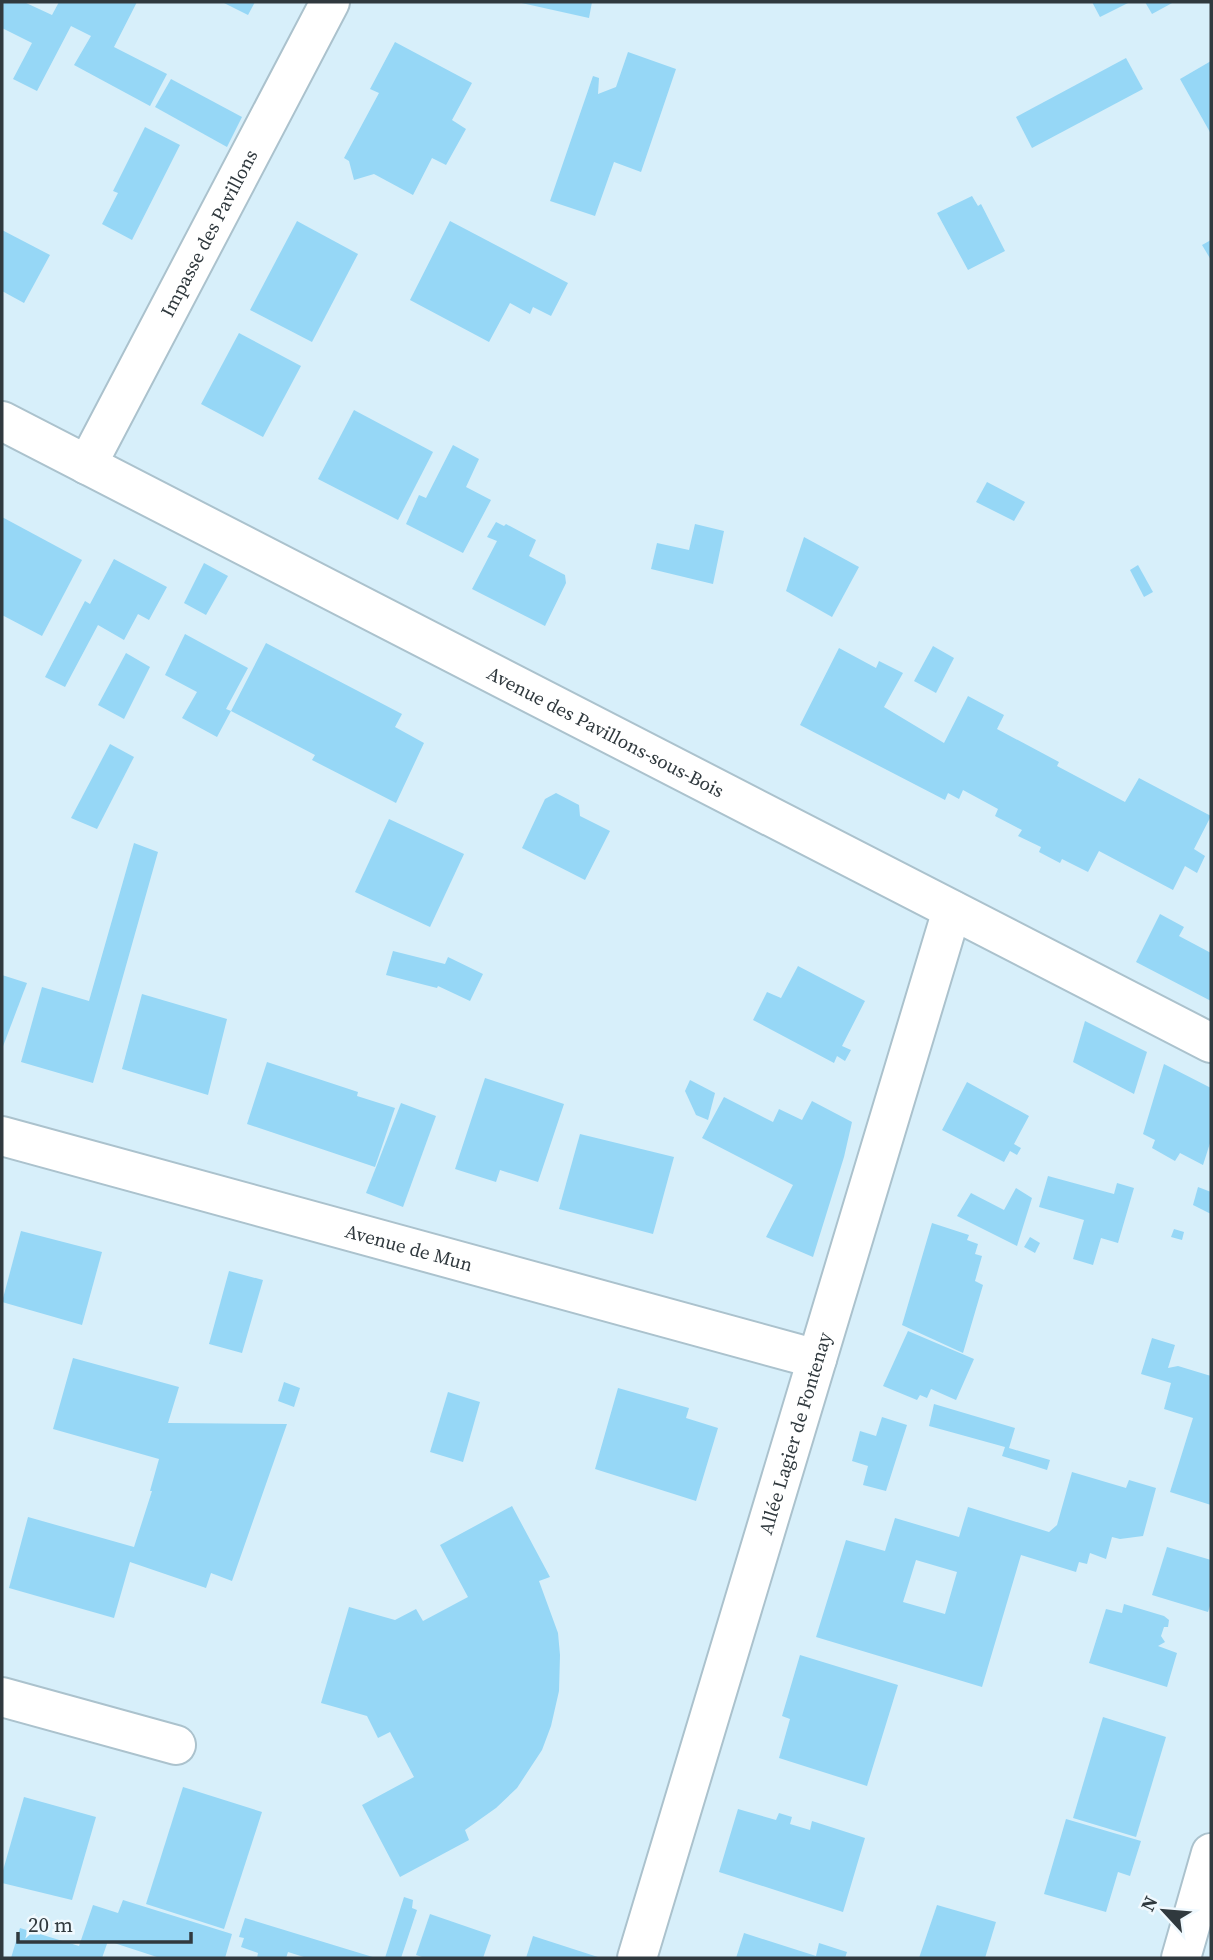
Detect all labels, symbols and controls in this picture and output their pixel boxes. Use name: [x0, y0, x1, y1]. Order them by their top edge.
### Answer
street label: Impasse des Pavillons: [154, 145, 263, 321]
street label: Avenue des Pavillons-sous-Bois: [483, 660, 729, 803]
street label: Avenue de Mun: [342, 1218, 476, 1277]
street label: Allée Lagier de Fontenay: [752, 1329, 837, 1537]
north arrow: [1129, 1876, 1199, 1946]
text: N: [1134, 1891, 1164, 1915]
scale bar: [18, 1900, 191, 1944]
text: 20 m: [28, 1910, 73, 1939]

